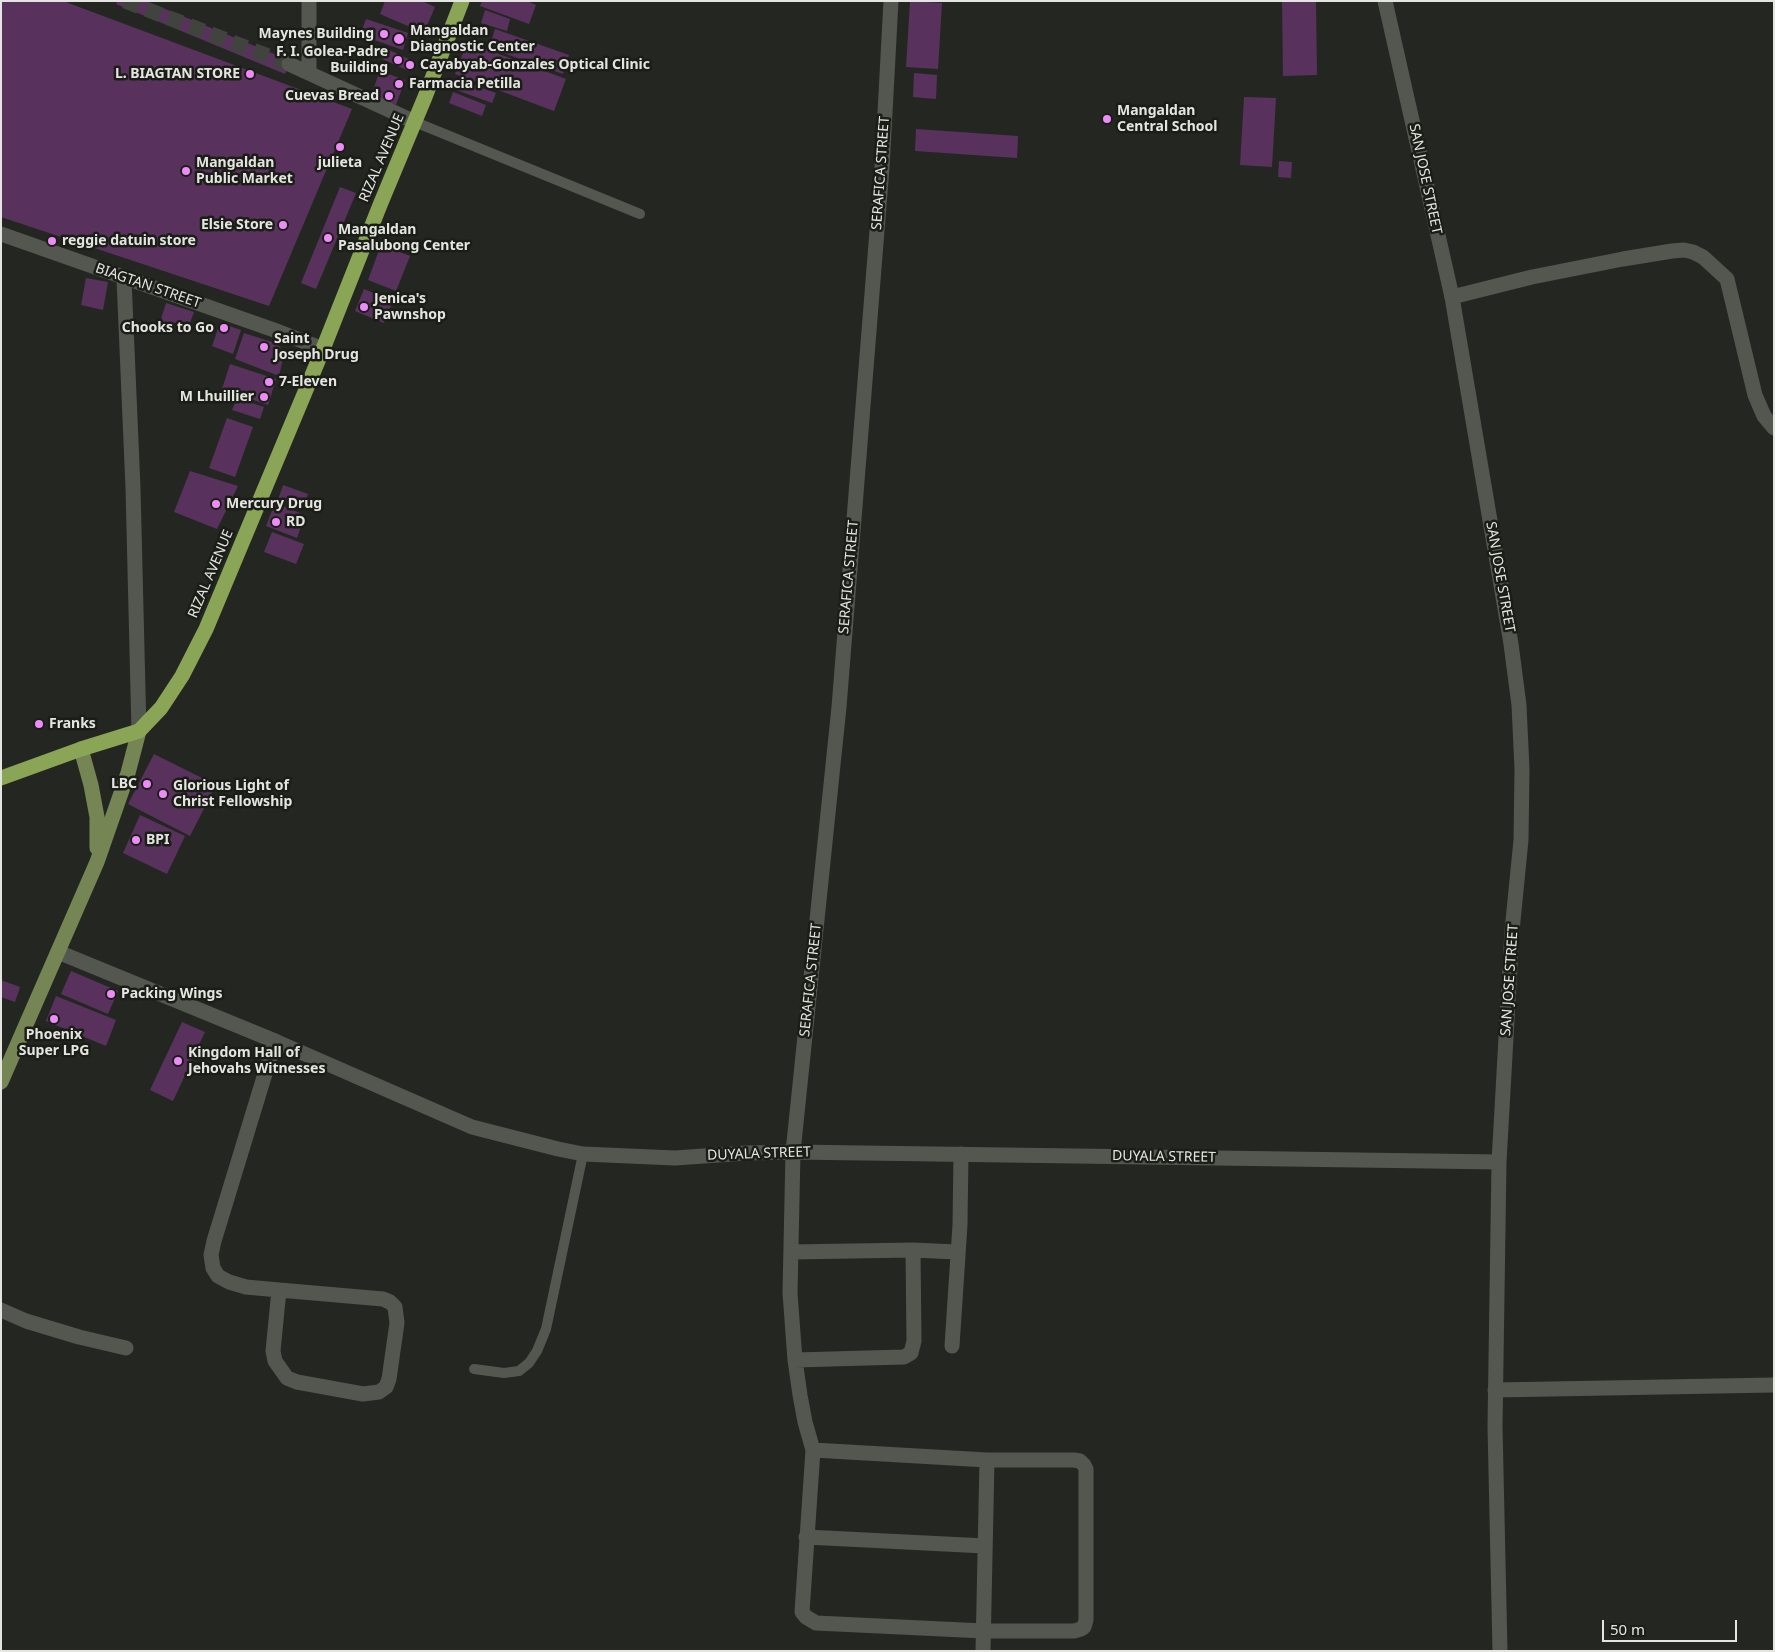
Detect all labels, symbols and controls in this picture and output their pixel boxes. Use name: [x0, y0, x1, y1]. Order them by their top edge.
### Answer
place label: Mangaldan Diagnostic Center: [410, 23, 535, 56]
place label: Maynes Building: [259, 26, 374, 42]
marker: Maynes Building: [378, 28, 390, 40]
marker: Mangaldan Diagnostic Center: [392, 32, 406, 46]
place label: F. I. Golea-Padre Building: [276, 44, 388, 76]
marker: F. I. Golea-Padre Building: [392, 54, 404, 66]
place label: Cayabyab-Gonzales Optical Clinic: [420, 57, 650, 73]
marker: Cayabyab-Gonzales Optical Clinic: [404, 59, 416, 71]
place label: L. BIAGTAN STORE: [115, 66, 240, 82]
marker: L. BIAGTAN STORE: [244, 68, 256, 80]
place label: Farmacia Petilla: [409, 76, 521, 92]
marker: Farmacia Petilla: [393, 78, 405, 90]
place label: Cuevas Bread: [285, 88, 379, 104]
marker: Cuevas Bread: [383, 90, 395, 102]
place label: Mangaldan Central School: [1117, 103, 1217, 136]
street label: RIZAL AVENUE: [356, 111, 408, 205]
marker: Mangaldan Central School: [1101, 113, 1113, 125]
street label: SERAFICA STREET: [869, 116, 893, 230]
street label: SAN JOSE STREET: [1405, 122, 1445, 236]
marker: julieta: [334, 141, 346, 153]
place label: Mangaldan Public Market: [196, 155, 293, 188]
place label: julieta: [318, 155, 362, 171]
marker: Mangaldan Public Market: [180, 165, 192, 177]
place label: Elsie Store: [201, 217, 273, 233]
marker: Elsie Store: [277, 219, 289, 231]
place label: Mangaldan Pasalubong Center: [338, 222, 470, 254]
marker: Mangaldan Pasalubong Center: [322, 232, 334, 244]
place label: reggie datuin store: [62, 233, 196, 249]
marker: reggie datuin store: [46, 235, 58, 247]
street label: BIAGTAN STREET: [93, 260, 203, 312]
place label: Jenica's Pawnshop: [374, 291, 446, 324]
marker: Jenica's Pawnshop: [358, 301, 370, 313]
place label: Chooks to Go: [122, 320, 214, 336]
marker: Chooks to Go: [218, 322, 230, 334]
place label: Saint Joseph Drug: [274, 331, 359, 364]
marker: Saint Joseph Drug: [258, 341, 270, 353]
place label: 7-Eleven: [279, 374, 337, 390]
marker: 7-Eleven: [263, 376, 275, 388]
place label: M Lhuillier: [180, 389, 254, 405]
marker: M Lhuillier: [258, 391, 270, 403]
place label: Mercury Drug: [226, 496, 322, 512]
marker: Mercury Drug: [210, 498, 222, 510]
place label: RD: [286, 514, 305, 530]
marker: RD: [270, 516, 282, 528]
street label: SERAFICA STREET: [836, 519, 862, 635]
street label: SAN JOSE STREET: [1482, 520, 1518, 634]
street label: RIZAL AVENUE: [185, 527, 237, 621]
place label: Franks: [49, 716, 96, 732]
marker: Franks: [33, 718, 45, 730]
place label: LBC: [111, 776, 137, 792]
marker: LBC: [141, 778, 153, 790]
place label: Glorious Light of Christ Fellowship: [173, 778, 292, 810]
marker: Glorious Light of Christ Fellowship: [157, 788, 169, 800]
place label: BPI: [146, 832, 169, 848]
marker: BPI: [130, 834, 142, 846]
street label: SERAFICA STREET: [797, 922, 825, 1038]
street label: SAN JOSE STREET: [1498, 923, 1522, 1037]
place label: Packing Wings: [121, 986, 222, 1002]
marker: Packing Wings: [105, 988, 117, 1000]
marker: Phoenix Super LPG: [48, 1013, 60, 1025]
place label: Phoenix Super LPG: [19, 1027, 89, 1060]
place label: Kingdom Hall of Jehovahs Witnesses: [188, 1045, 325, 1078]
marker: Kingdom Hall of Jehovahs Witnesses: [172, 1055, 184, 1067]
street label: DUYALA STREET: [707, 1144, 811, 1164]
street label: DUYALA STREET: [1112, 1148, 1216, 1166]
scale bar: [1605, 1610, 1740, 1642]
text: 50 m: [1610, 1619, 1645, 1639]

